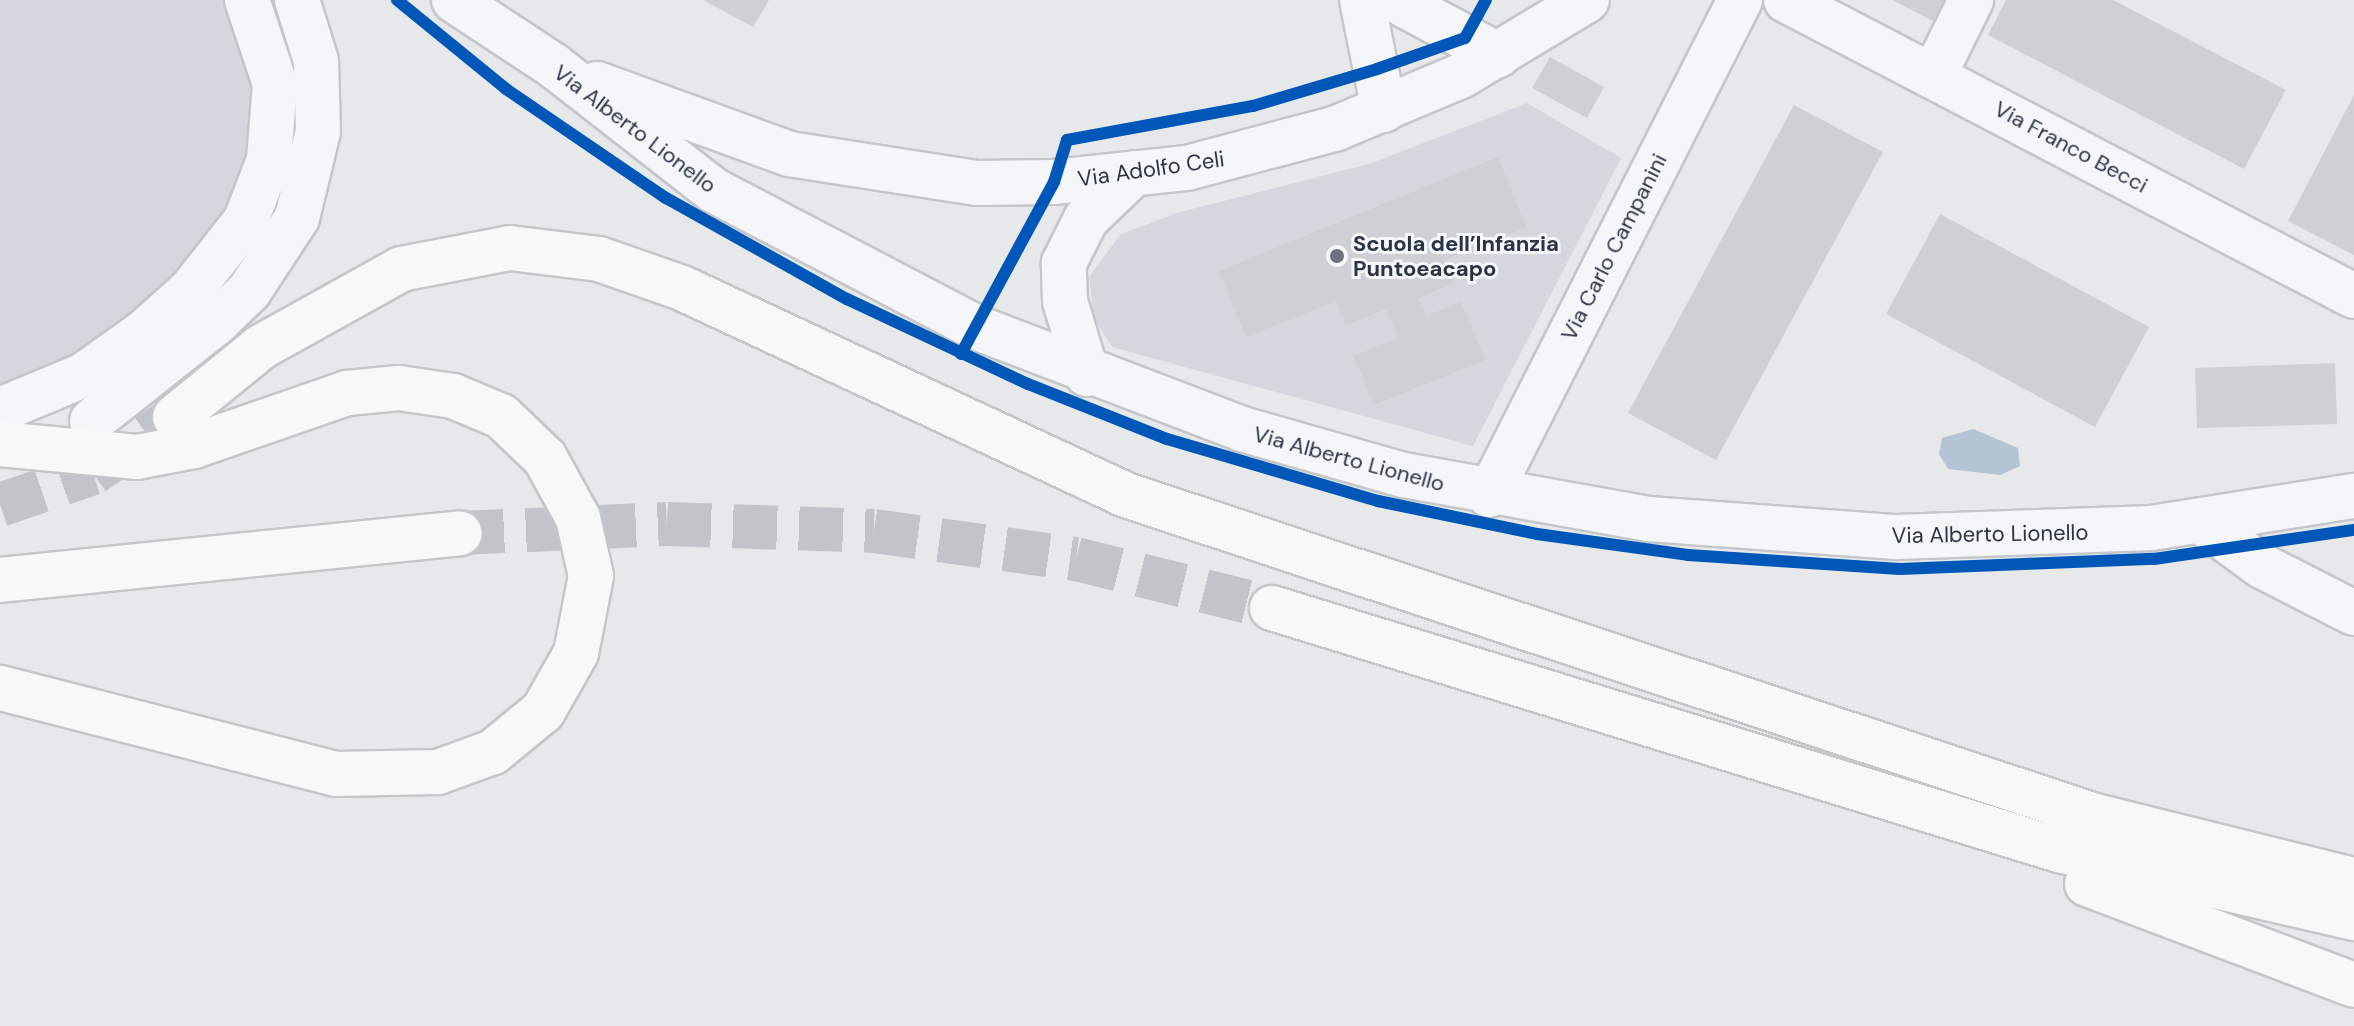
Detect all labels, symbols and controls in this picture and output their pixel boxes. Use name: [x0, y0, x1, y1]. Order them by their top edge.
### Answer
street label: Via Alberto Lionello: [548, 59, 722, 199]
street label: Via Franco Becci: [1990, 95, 2152, 199]
street label: Via Adolfo Celi: [1076, 146, 1226, 192]
street label: Via Carlo Campanini: [1555, 149, 1673, 345]
place label: Scuola dell’Infanzia Puntoeacapo: [1353, 230, 1559, 282]
marker: Scuola dell’Infanzia Puntoeacapo: [1328, 247, 1346, 265]
street label: Via Alberto Lionello: [1251, 421, 1447, 497]
street label: Via Alberto Lionello: [1891, 519, 2089, 549]

